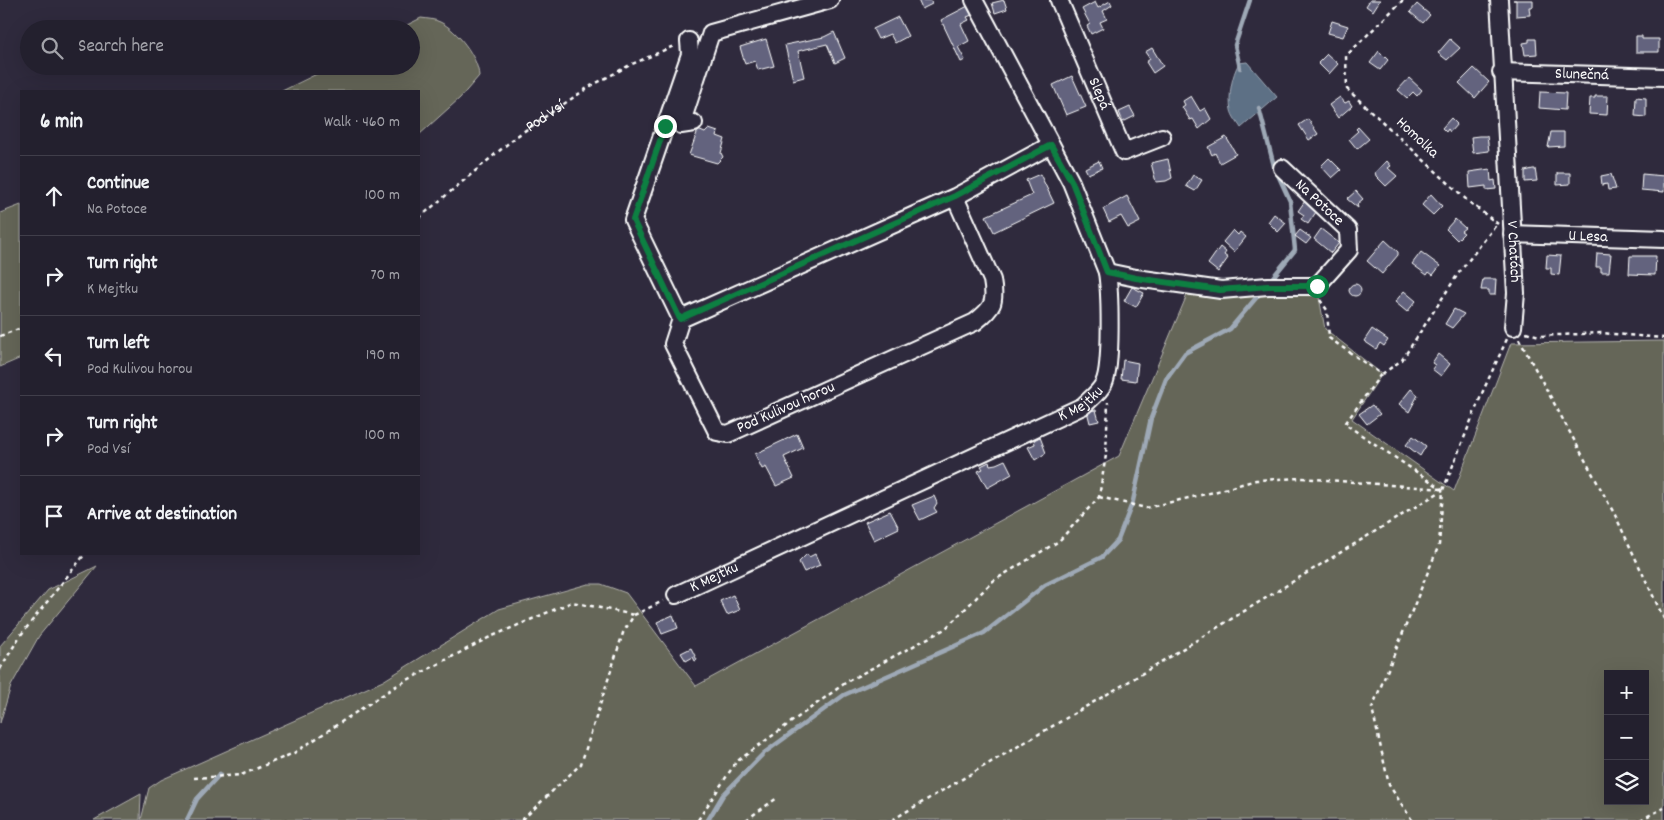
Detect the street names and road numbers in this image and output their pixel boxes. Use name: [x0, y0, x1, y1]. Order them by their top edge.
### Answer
street label: Slunečná: [1555, 62, 1609, 87]
street label: Slepá: [1082, 74, 1116, 114]
street label: Pod Vsí: [521, 94, 570, 138]
street label: Homolka: [1390, 112, 1444, 164]
street label: Na Potoce: [1289, 174, 1349, 232]
street label: V Chatách: [1500, 220, 1527, 283]
street label: U Lesa: [1568, 224, 1608, 249]
street label: Pod Kulivou horou: [733, 376, 839, 440]
street label: K Mejtku: [1054, 381, 1109, 428]
street label: K Mejtku: [686, 556, 742, 599]

